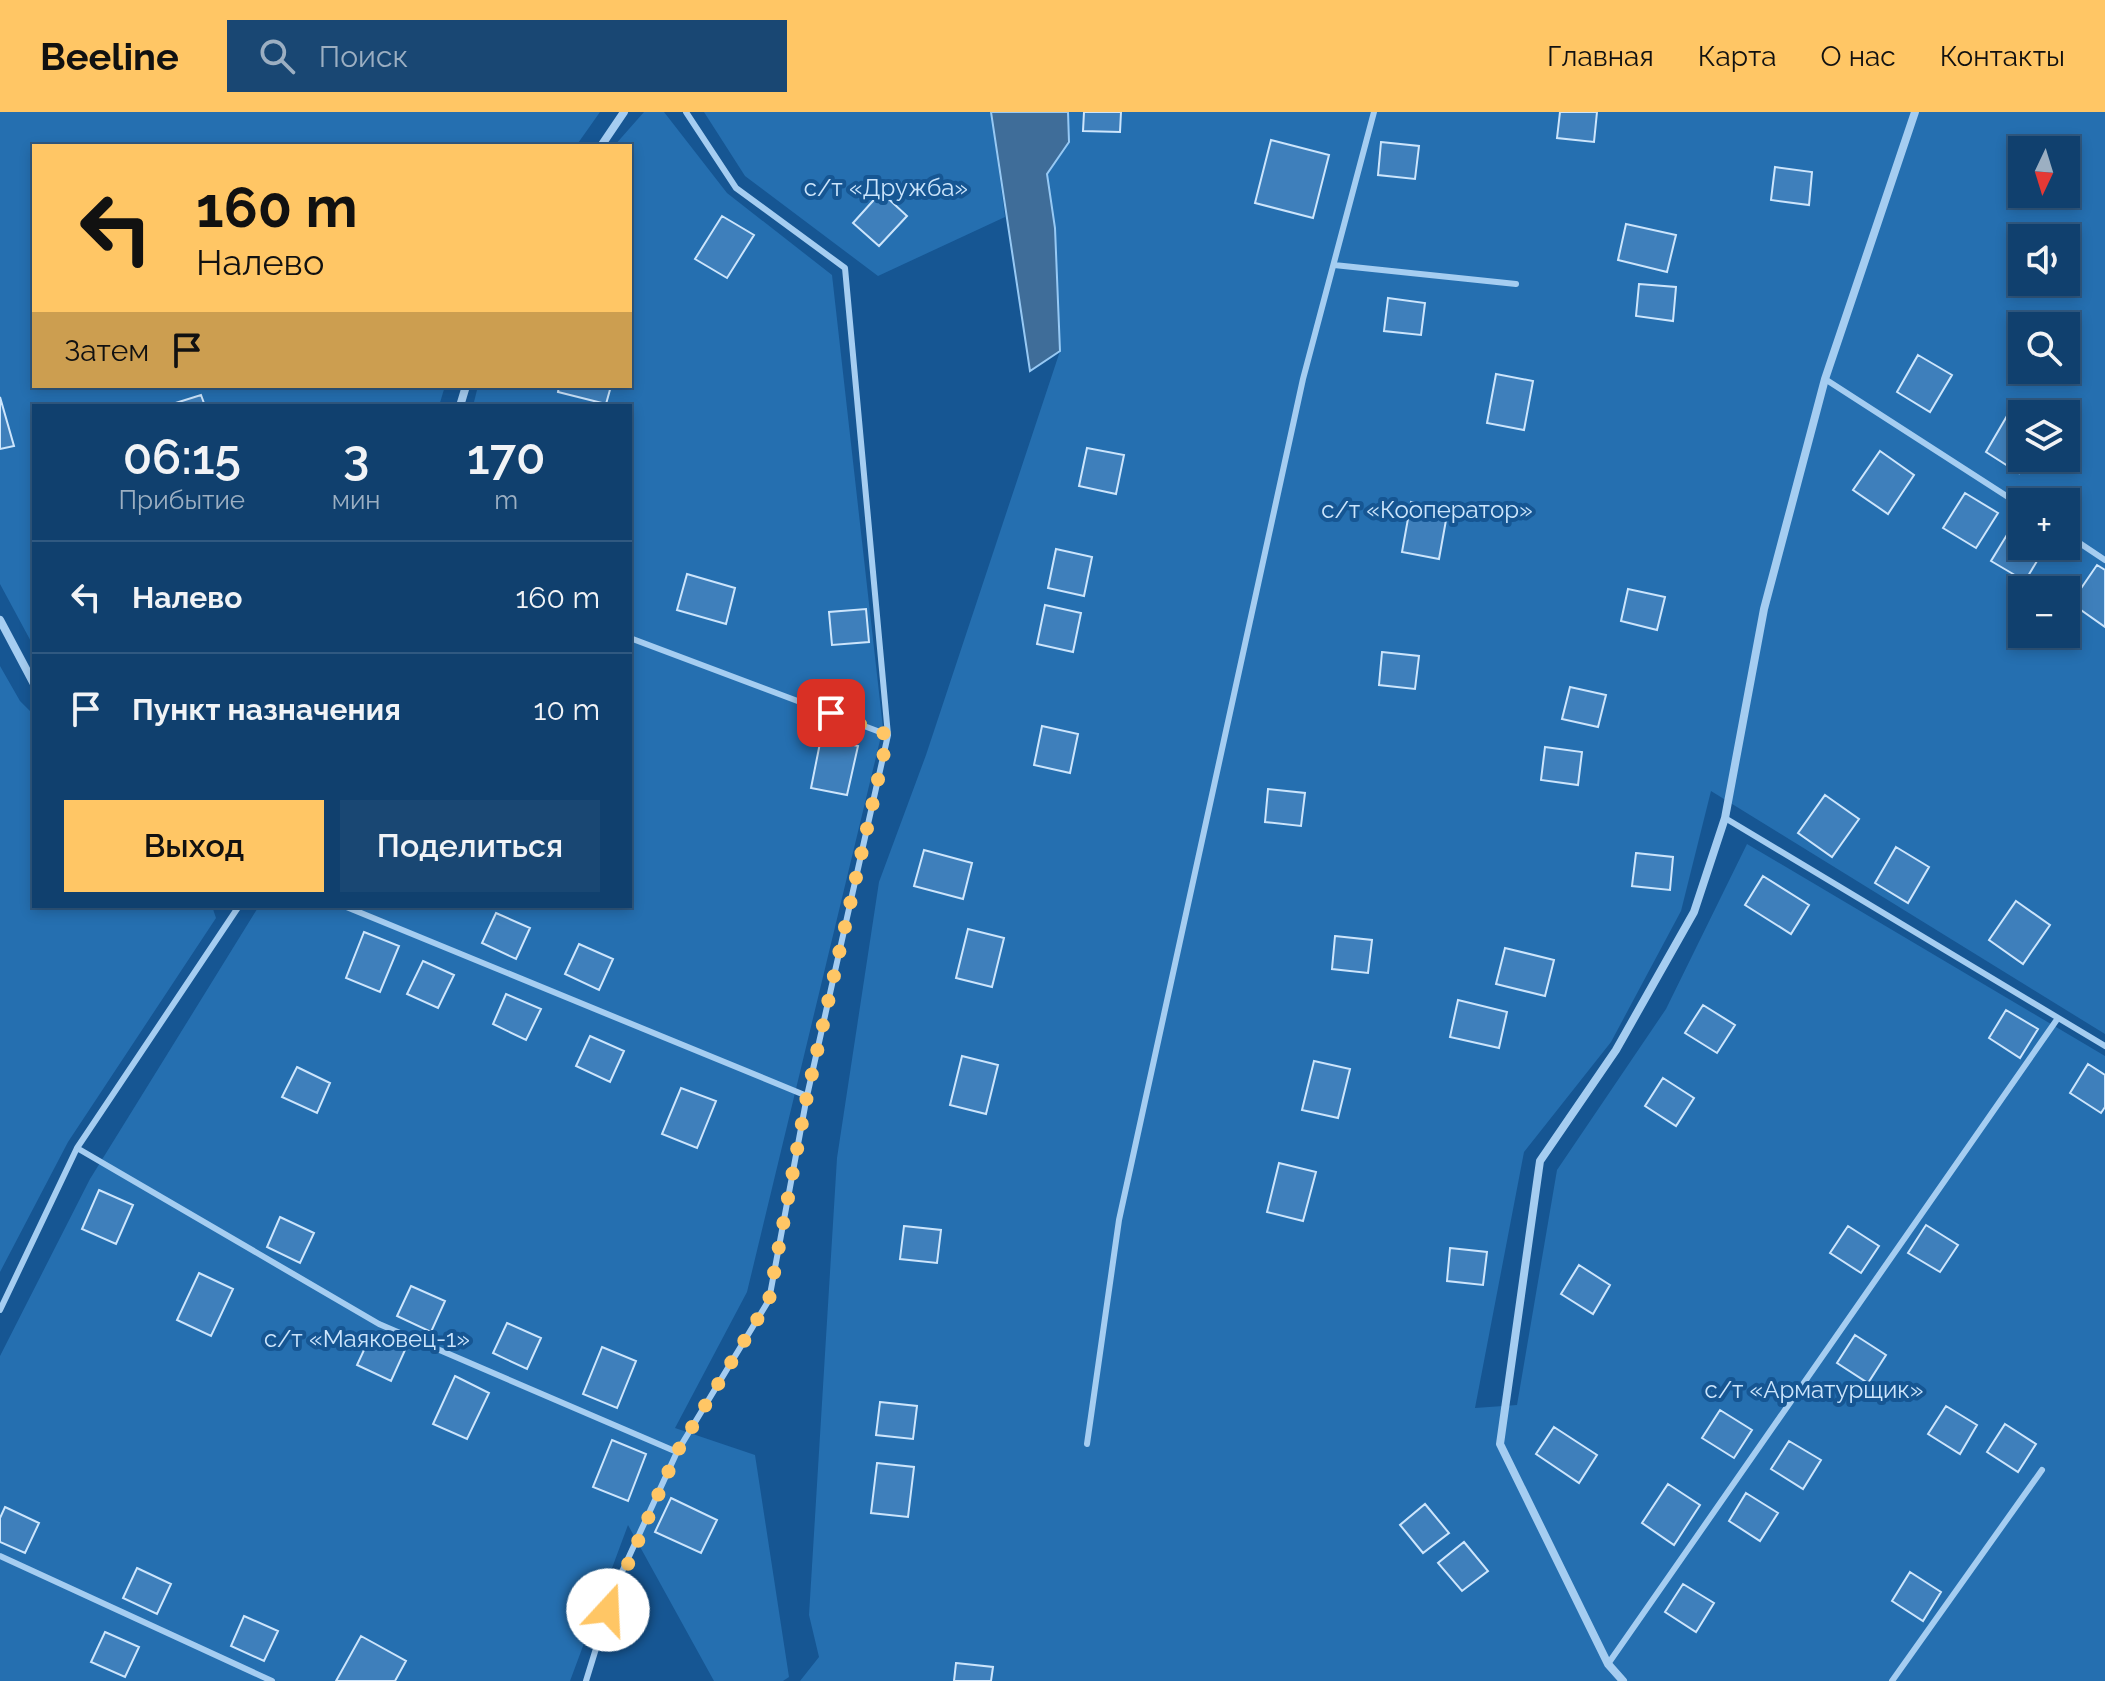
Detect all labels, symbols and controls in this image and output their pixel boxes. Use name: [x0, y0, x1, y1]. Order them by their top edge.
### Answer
search box: [227, 20, 787, 92]
text: Beeline: [40, 34, 179, 79]
icon: search: [255, 34, 299, 78]
text: Поиск: [319, 39, 408, 74]
text: Главная: [1547, 40, 1654, 73]
text: Карта: [1698, 40, 1777, 73]
text: О нас: [1821, 40, 1896, 73]
text: Контакты: [1940, 40, 2065, 73]
north arrow: [2008, 136, 2080, 208]
map controls: [2008, 136, 2080, 648]
park label: с/т «Дружба»: [804, 173, 968, 202]
text: 160 m: [196, 174, 358, 240]
icon: left: [64, 176, 168, 280]
button: sound: [2008, 224, 2080, 296]
text: Налево: [196, 241, 324, 283]
button: search: [2008, 312, 2080, 384]
icon: arrive: [165, 328, 209, 372]
text: Затем: [64, 333, 149, 368]
button: layers: [2008, 400, 2080, 472]
text: 06:15: [123, 429, 241, 485]
text: 3: [343, 429, 369, 485]
text: 170: [467, 429, 545, 485]
text: Прибытие: [119, 485, 245, 515]
text: мин: [332, 485, 381, 515]
text: m: [494, 485, 518, 515]
button: +: [2008, 488, 2080, 560]
park label: с/т «Кооператор»: [1321, 495, 1533, 524]
icon: left: [64, 575, 108, 619]
button: −: [2008, 576, 2080, 648]
text: Налево: [132, 580, 242, 615]
text: 160 m: [515, 580, 600, 615]
pin: [797, 679, 865, 747]
icon: arrive: [64, 687, 108, 731]
icon: arrive: [809, 691, 853, 735]
text: Пункт назначения: [132, 692, 401, 727]
text: 10 m: [534, 692, 600, 727]
button: Выход: [64, 800, 324, 892]
button: Поделиться: [340, 800, 600, 892]
park label: с/т «Маяковец-1»: [264, 1324, 470, 1353]
park label: с/т «Арматурщик»: [1704, 1375, 1924, 1404]
position arrow: [566, 1568, 650, 1652]

